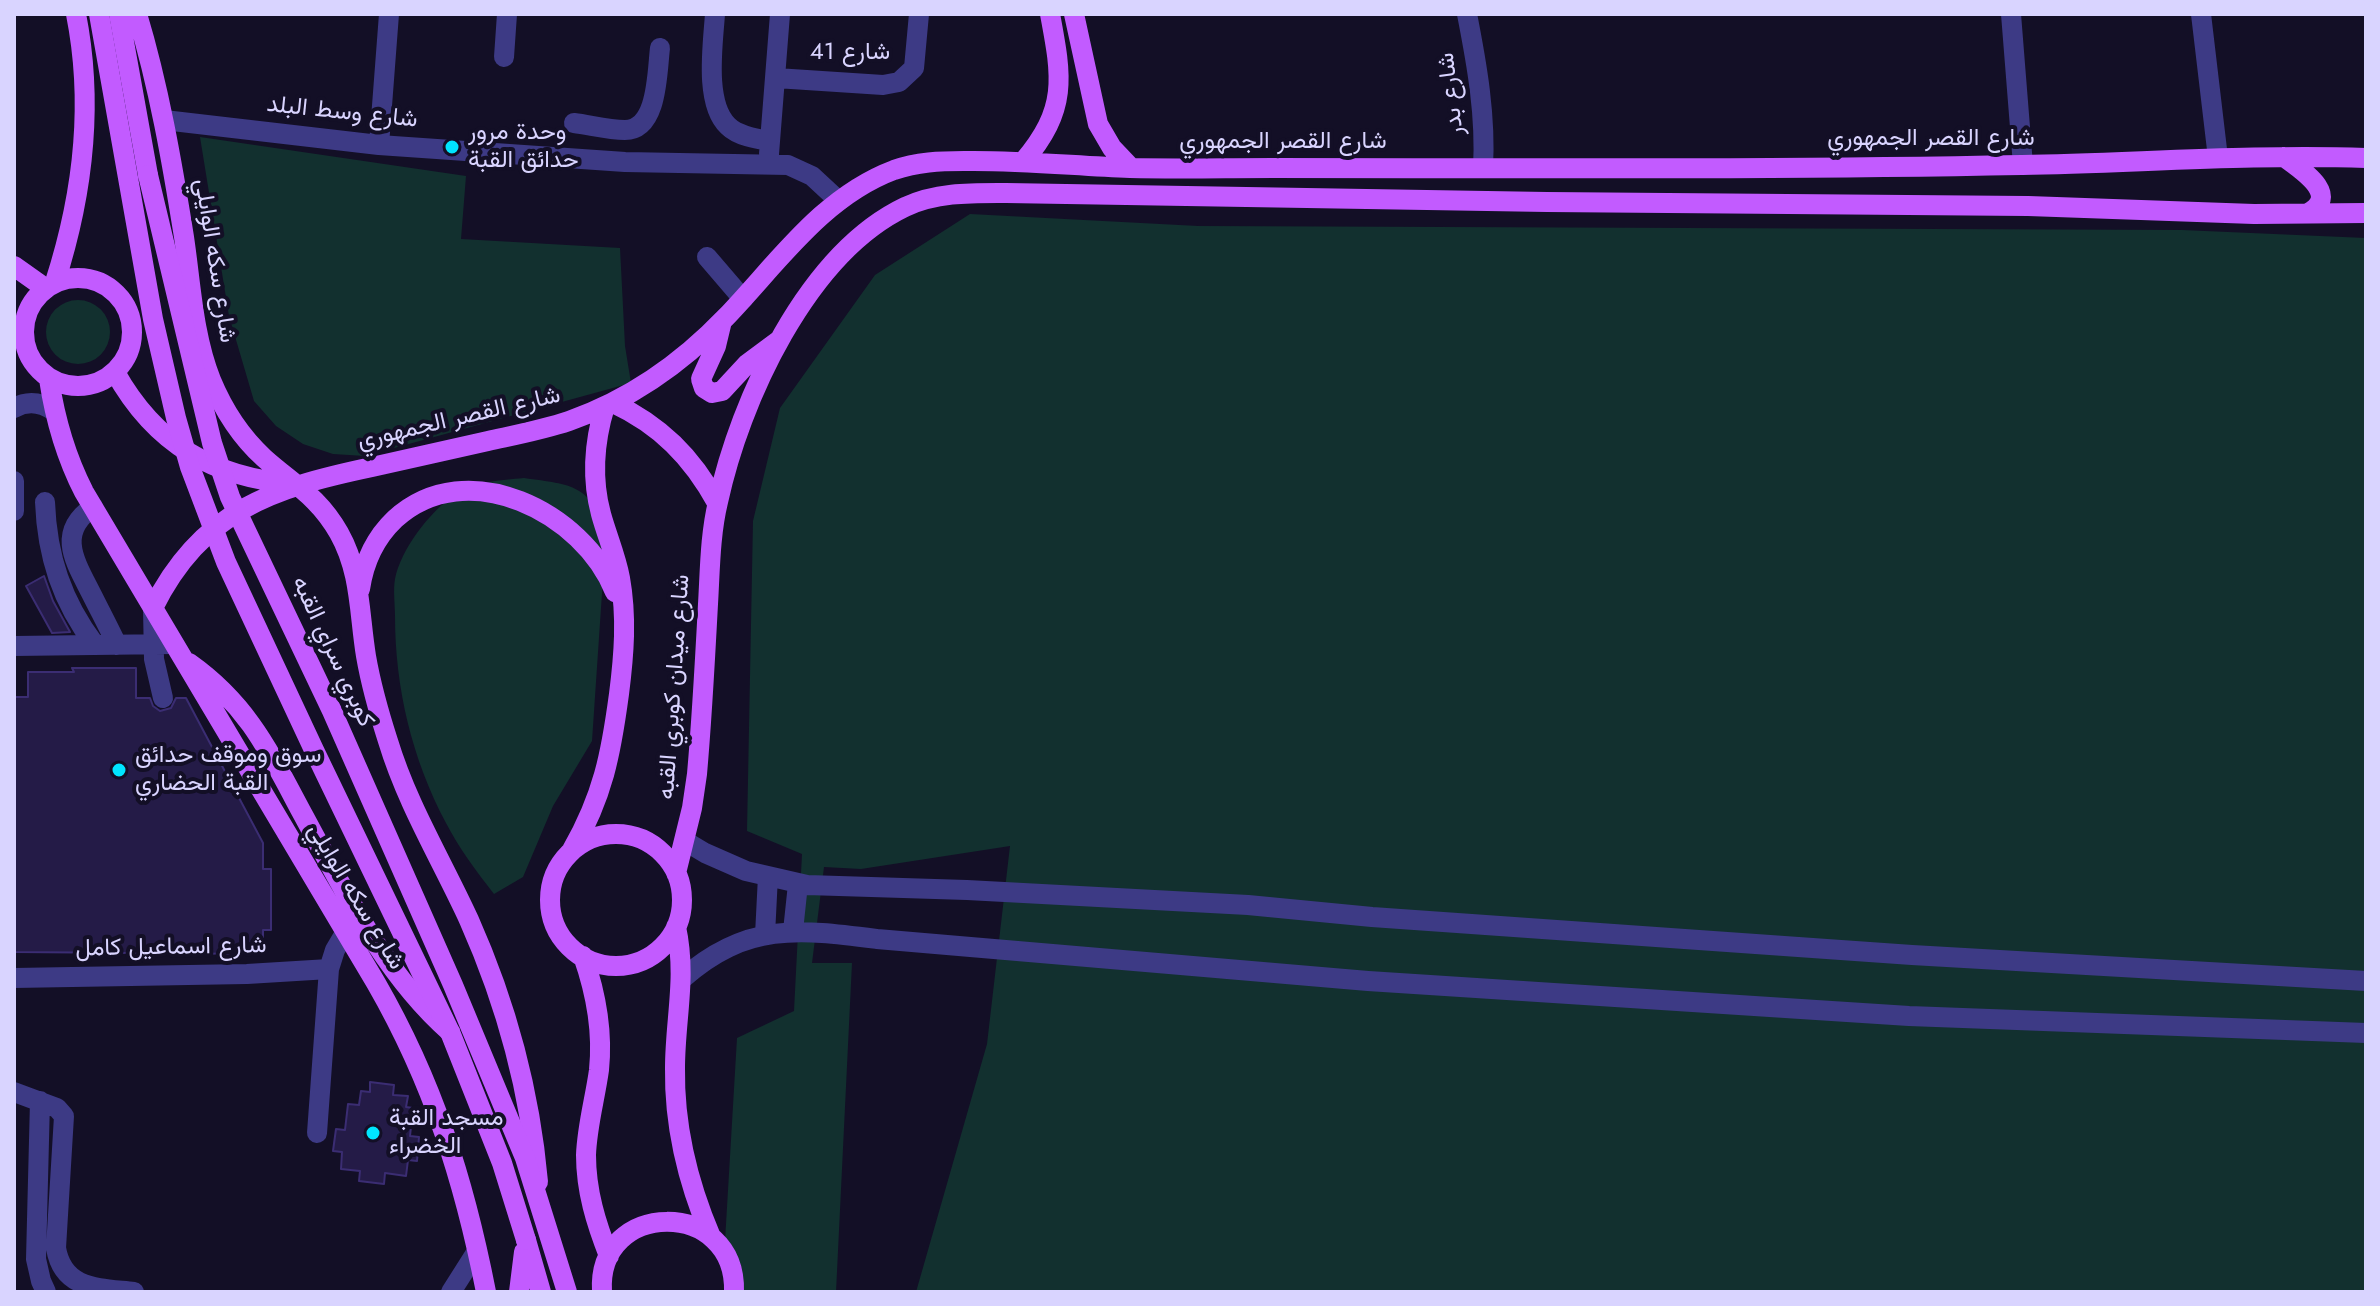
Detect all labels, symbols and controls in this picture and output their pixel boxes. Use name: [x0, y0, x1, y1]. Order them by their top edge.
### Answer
street label: شارع 41: [810, 39, 890, 67]
street label: شارع بدر: [1433, 51, 1471, 137]
street label: شارع وسط البلد: [265, 91, 419, 135]
place label: وحدة مرور حدائق القبة: [468, 119, 579, 175]
street label: شارع القصر الجمهوري: [1827, 125, 2035, 153]
street label: شارع القصر الجمهوري: [1179, 128, 1387, 156]
marker: وحدة مرور حدائق القبة: [443, 138, 461, 156]
street label: شارع سكه الوايلي: [187, 177, 241, 345]
street label: شارع القصر الجمهوري: [355, 382, 563, 456]
street label: كوبري سراي القبه: [284, 572, 380, 732]
street label: شارع ميدان كوبري القبه: [653, 573, 697, 801]
place label: سوق وموقف حدائق القبة الحضاري: [135, 742, 321, 798]
marker: سوق وموقف حدائق القبة الحضاري: [110, 761, 128, 779]
street label: شارع سكه الوايلي: [300, 819, 410, 975]
street label: شارع اسماعيل كامل: [75, 932, 267, 964]
place label: مسجد القبة الخضراء: [389, 1105, 504, 1161]
marker: مسجد القبة الخضراء: [364, 1124, 382, 1142]

